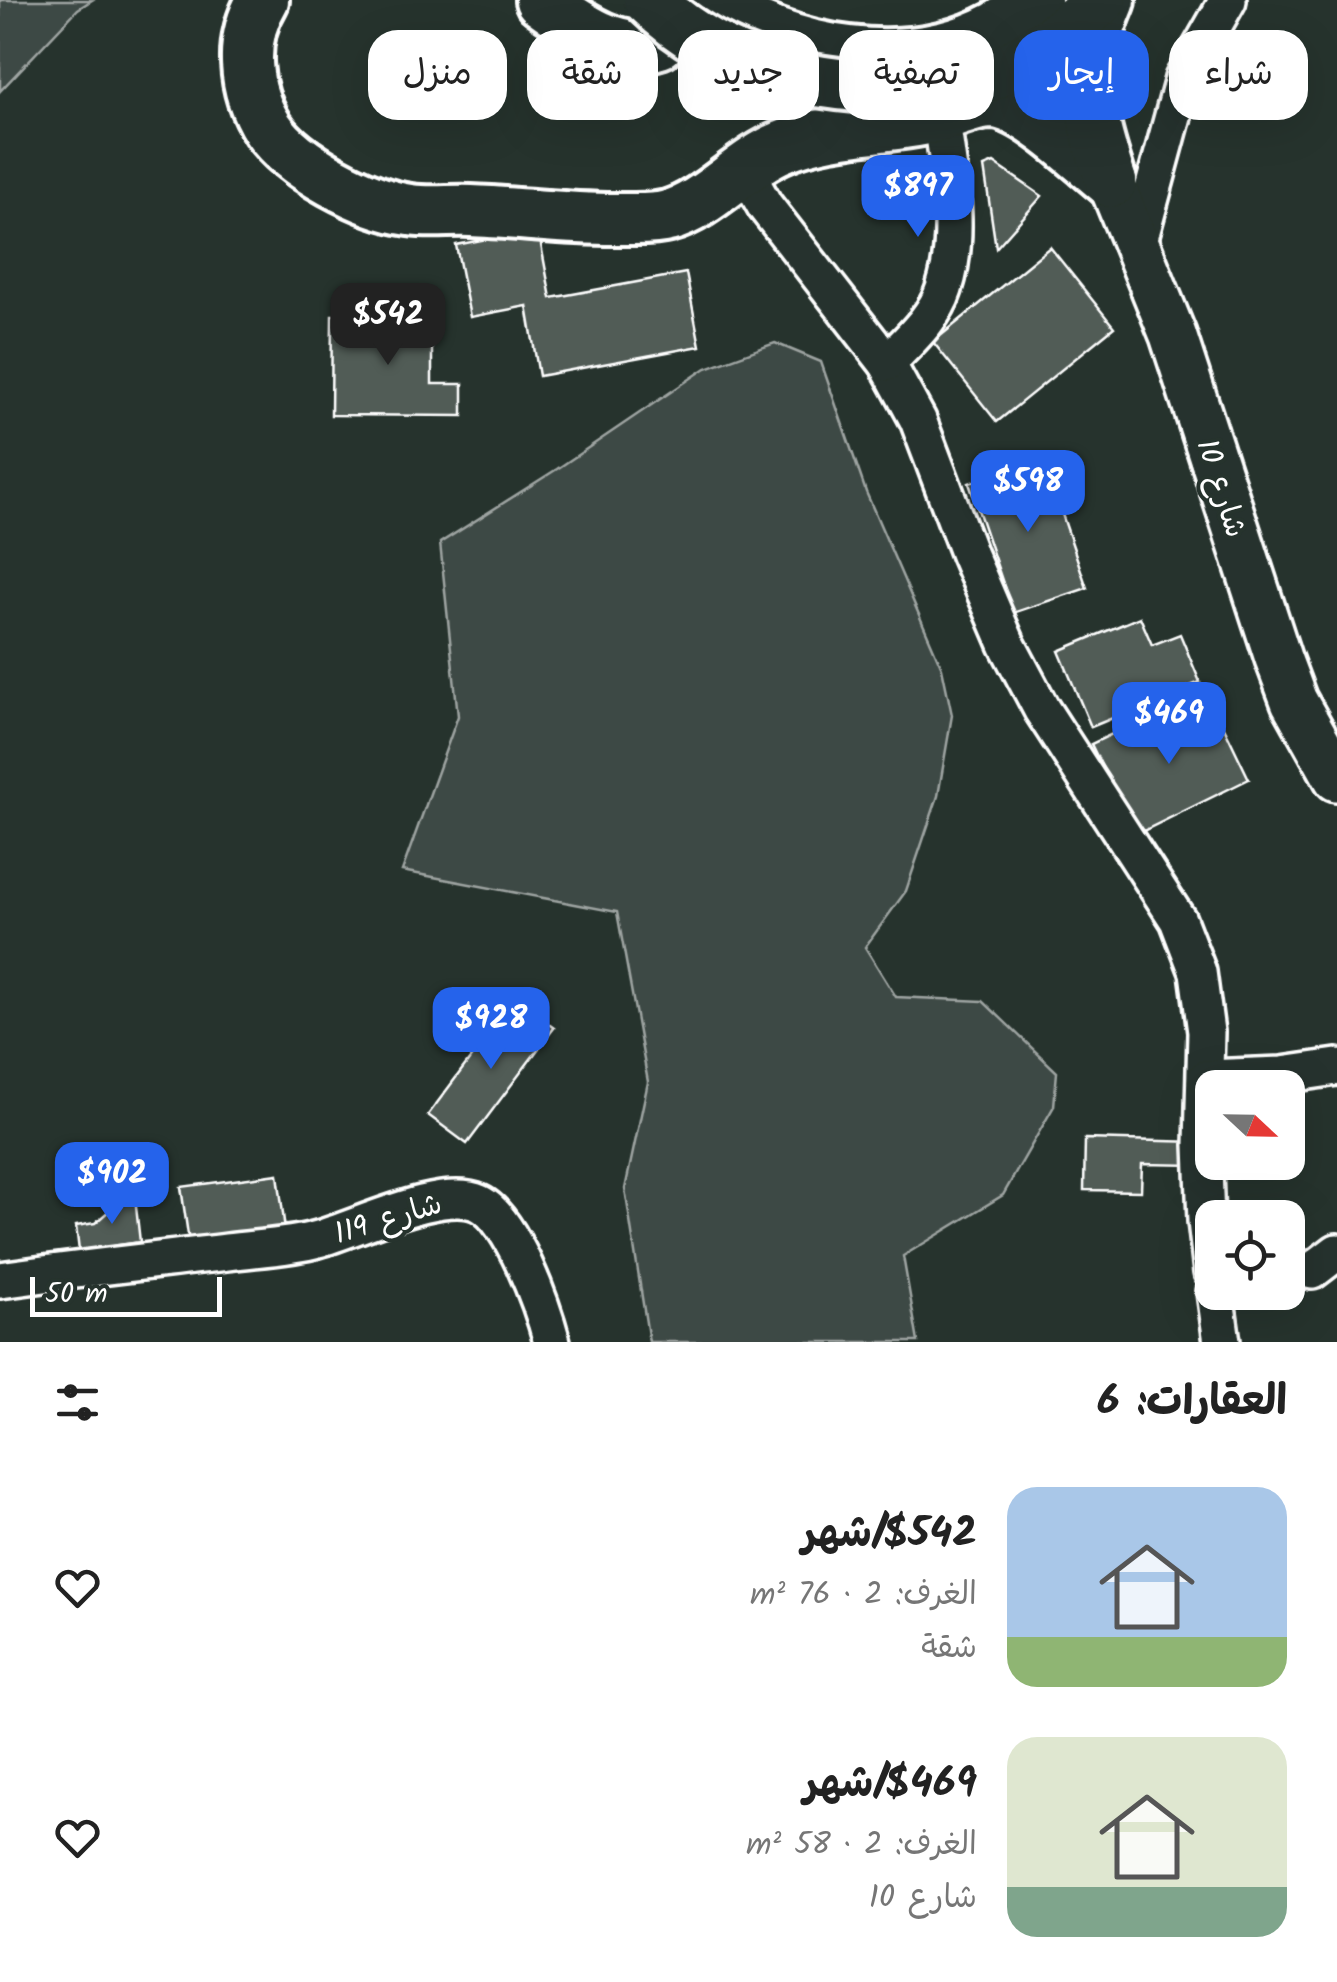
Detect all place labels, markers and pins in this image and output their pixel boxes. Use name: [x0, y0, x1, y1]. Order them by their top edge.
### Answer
pin: $897: [859, 155, 977, 240]
pin: $542: [329, 283, 447, 368]
pin: $598: [969, 450, 1087, 535]
pin: $469: [1110, 682, 1228, 767]
pin: $928: [432, 987, 550, 1072]
pin: $902: [53, 1142, 171, 1227]

